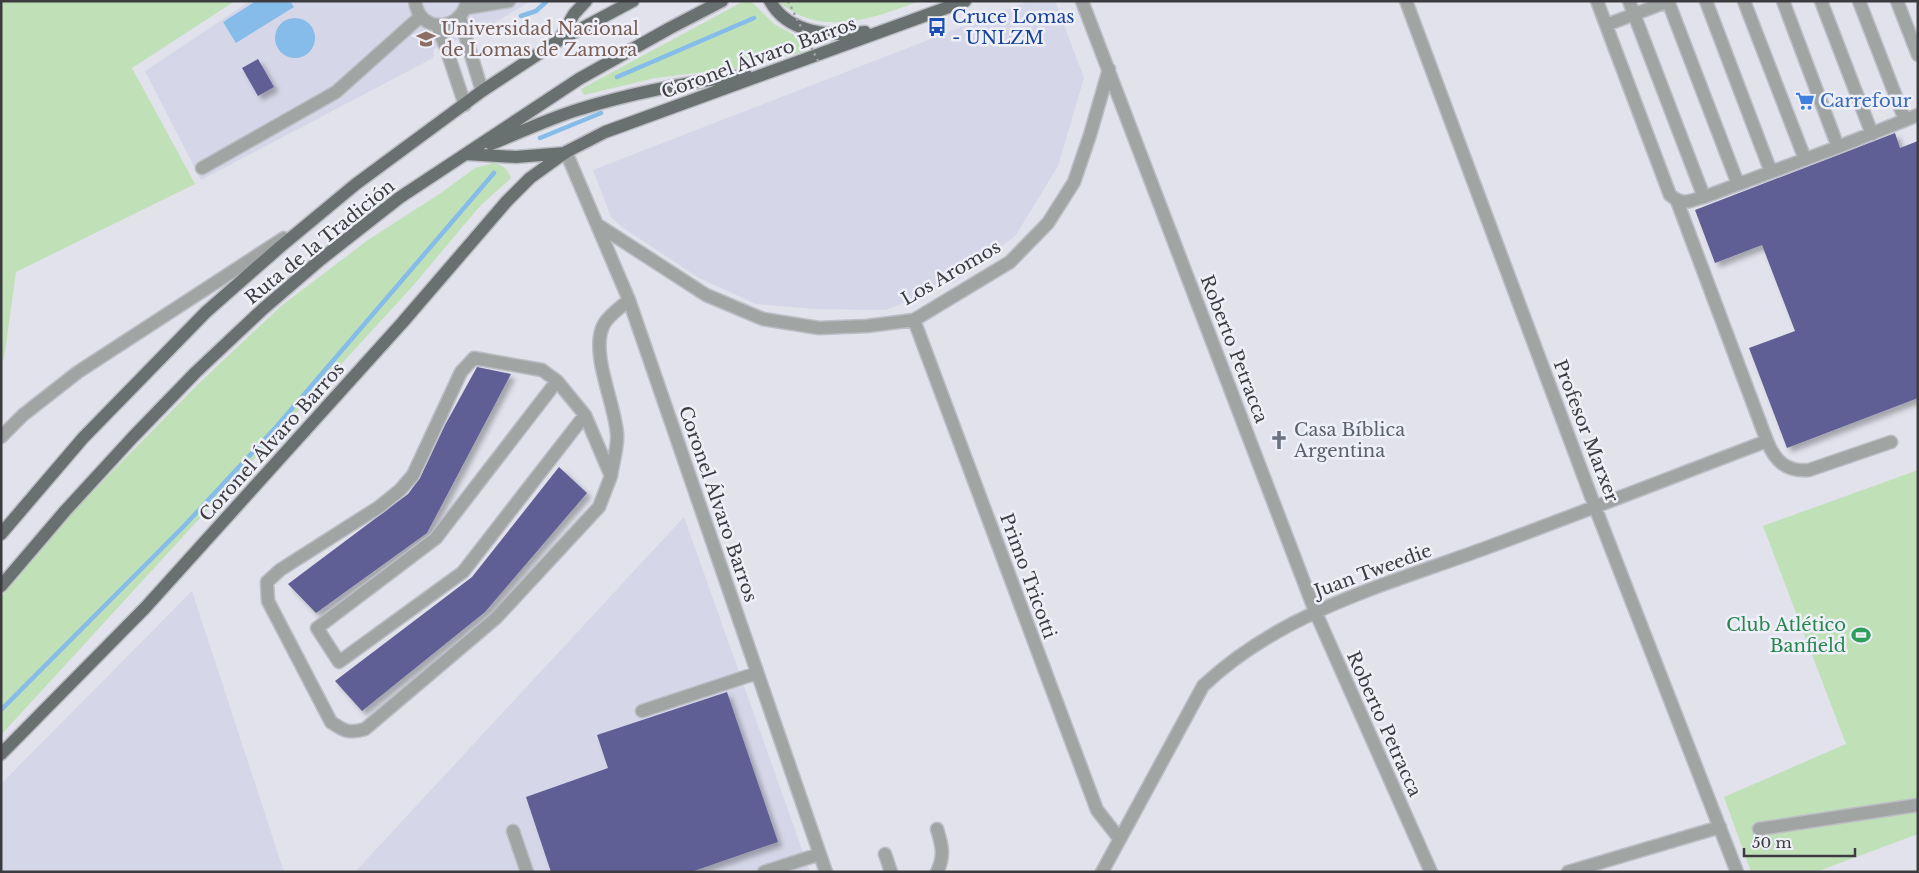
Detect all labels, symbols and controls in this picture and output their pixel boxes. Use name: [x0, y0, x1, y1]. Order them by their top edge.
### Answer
place label: Cruce Lomas - UNLZM: [952, 6, 1075, 49]
street label: Coronel Álvaro Barros: [658, 12, 859, 104]
bus stop icon: Cruce Lomas - UNLZM: [926, 16, 948, 38]
place label: Universidad Nacional de Lomas de Zamora: [441, 18, 639, 61]
school or university icon: Universidad Nacional de Lomas de Zamora: [415, 28, 437, 50]
supermarket icon: Carrefour: [1794, 90, 1816, 112]
place label: Carrefour: [1820, 90, 1912, 112]
street label: Ruta de la Tradición: [241, 175, 399, 309]
street label: Los Aromos: [898, 236, 1004, 310]
street label: Roberto Petracca: [1196, 272, 1272, 426]
street label: Coronel Álvaro Barros: [194, 357, 349, 526]
street label: Profesor Marxer: [1549, 357, 1623, 506]
street label: Coronel Álvaro Barros: [674, 403, 763, 605]
place label: Casa Bíblica Argentina: [1293, 419, 1405, 462]
church icon: Casa Bíblica Argentina: [1268, 429, 1290, 451]
street label: Primo Tricotti: [995, 510, 1061, 642]
street label: Juan Tweedie: [1309, 540, 1435, 603]
place label: Club Atlético Banfield: [1726, 614, 1846, 657]
sports icon: Club Atlético Banfield: [1850, 624, 1872, 646]
street label: Roberto Petracca: [1342, 648, 1426, 800]
scale bar: [1744, 826, 1855, 858]
text: 50 m: [1752, 833, 1792, 852]

